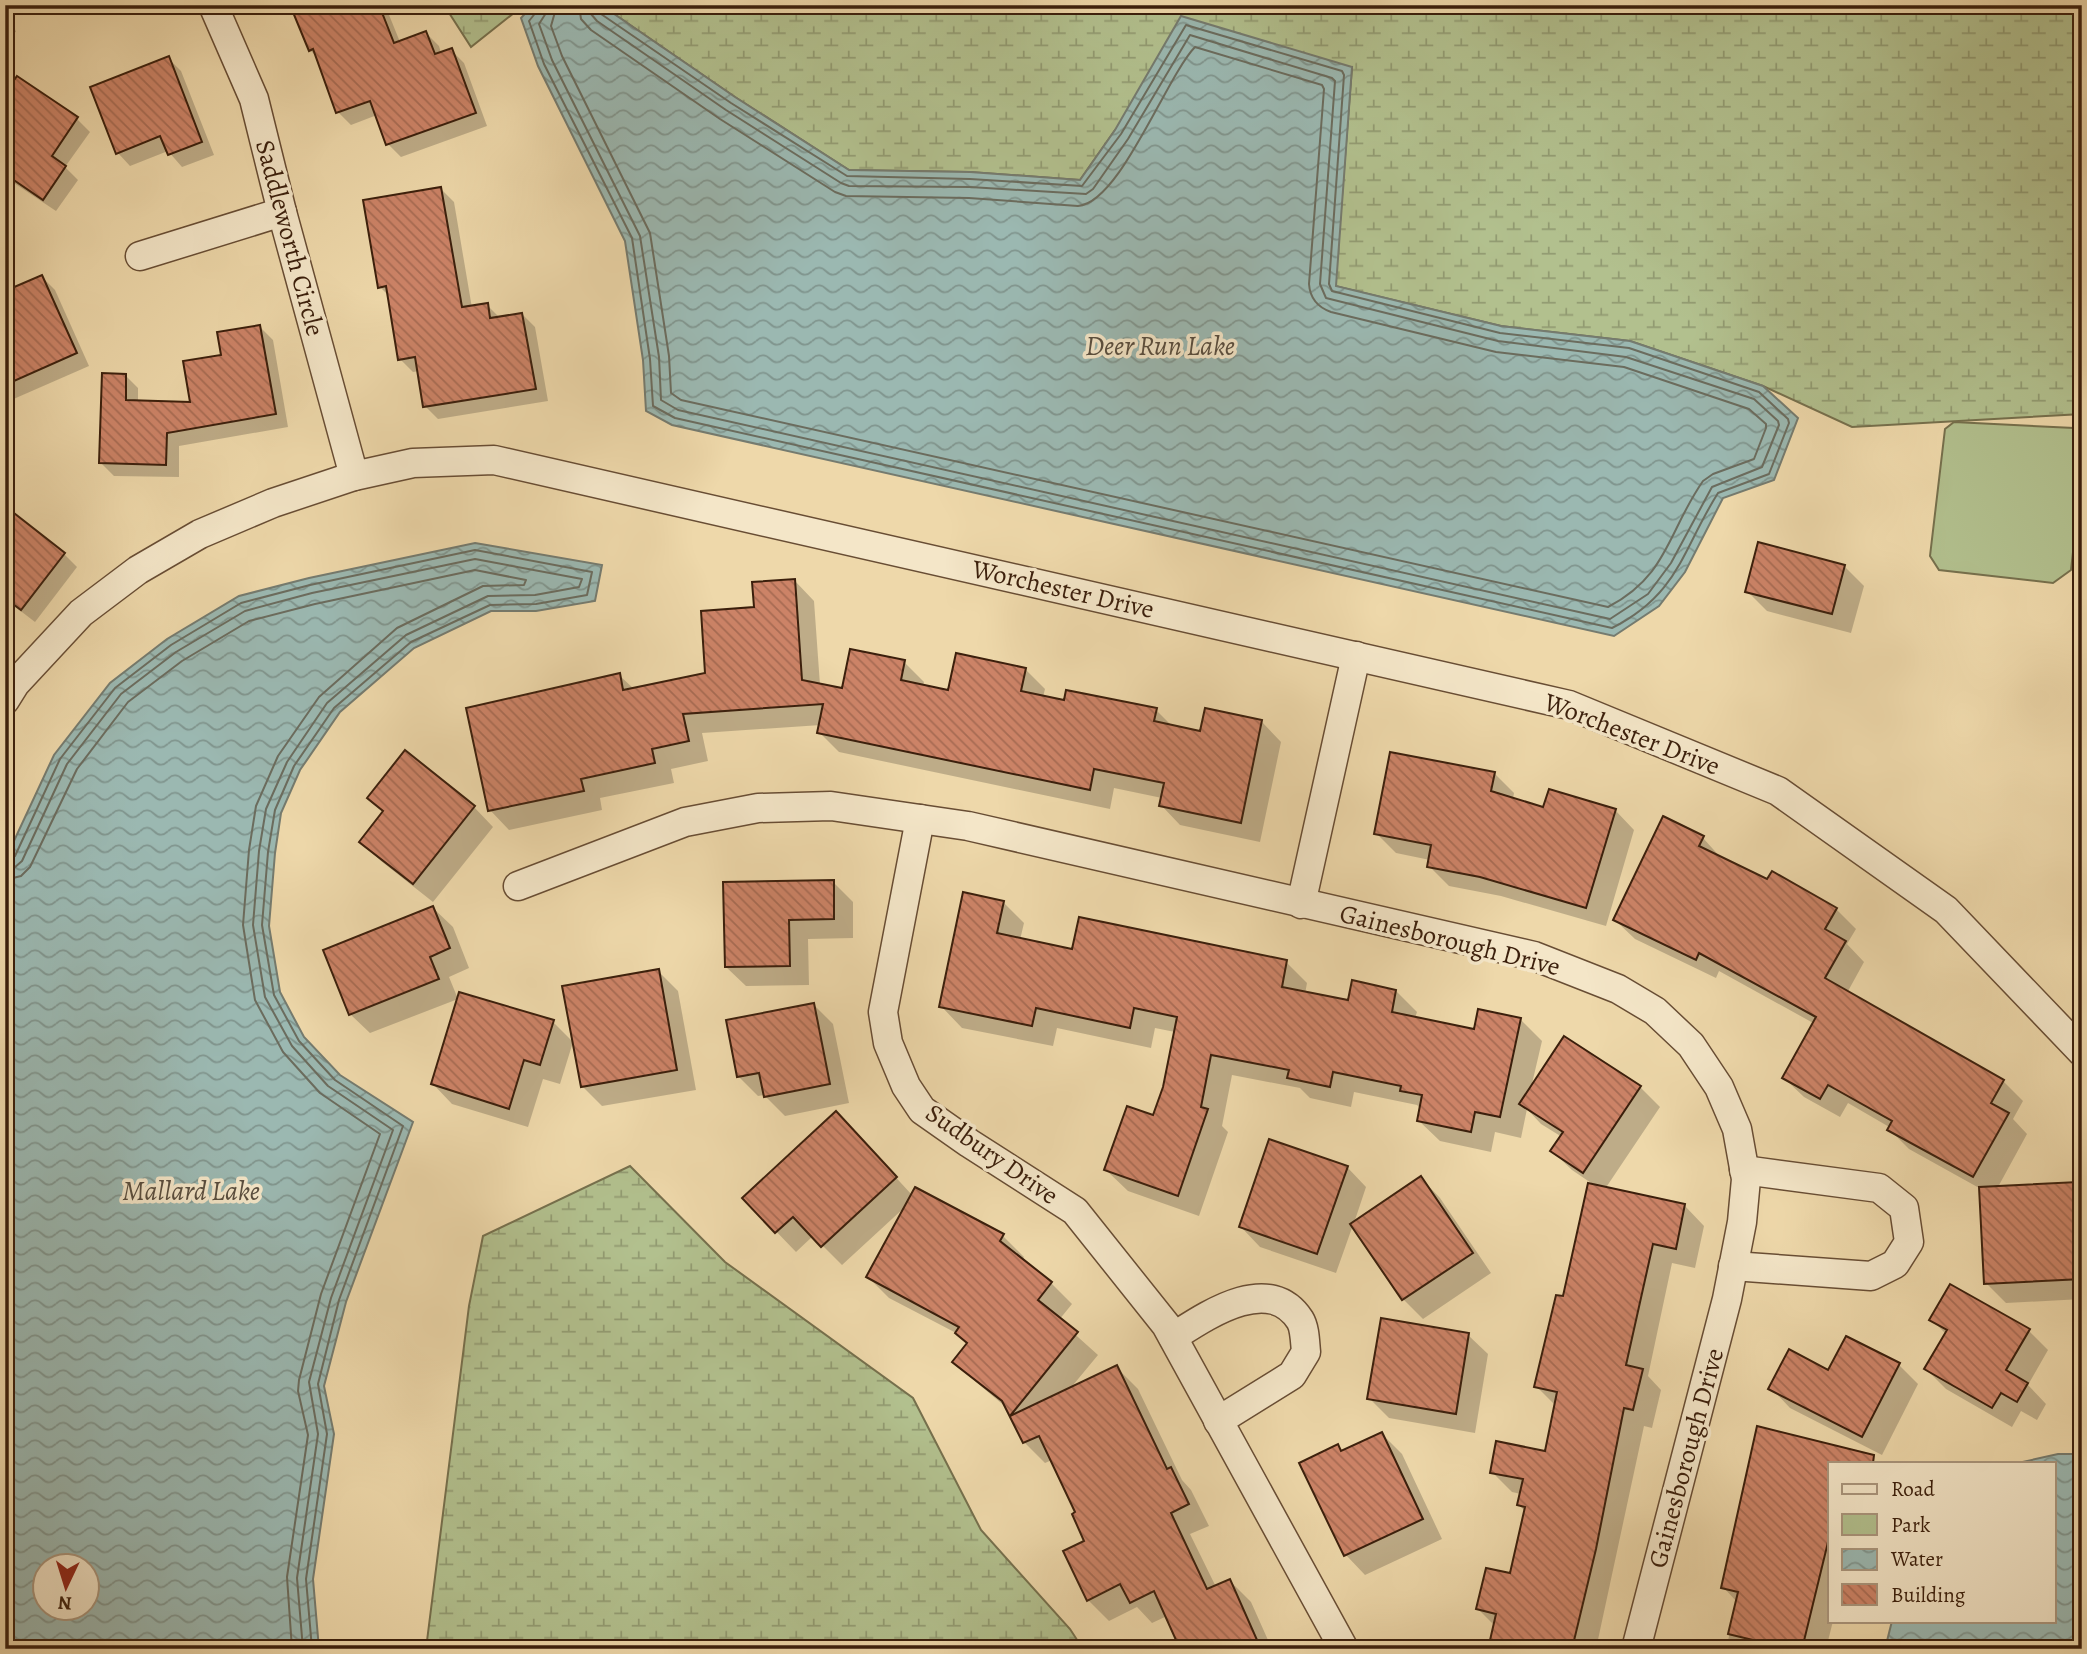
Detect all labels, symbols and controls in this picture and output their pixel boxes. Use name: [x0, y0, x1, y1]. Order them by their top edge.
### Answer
street label: Saddleworth Circle: [247, 136, 333, 340]
water label: Deer Run Lake: [1085, 327, 1235, 365]
street label: Worchester Drive: [968, 551, 1157, 627]
street label: Worchester Drive: [1538, 684, 1725, 784]
street label: Gainesborough Drive: [1336, 896, 1564, 984]
street label: Sudbury Drive: [919, 1095, 1065, 1213]
water label: Mallard Lake: [122, 1172, 260, 1210]
street label: Gainesborough Drive: [1640, 1344, 1732, 1572]
legend: [1828, 1462, 2056, 1622]
text: Road: [1891, 1475, 1935, 1503]
text: Park: [1891, 1511, 1931, 1539]
text: Water: [1890, 1545, 1943, 1573]
north arrow: [32, 1552, 102, 1622]
text: Building: [1891, 1581, 1966, 1609]
text: N: [57, 1589, 73, 1616]

